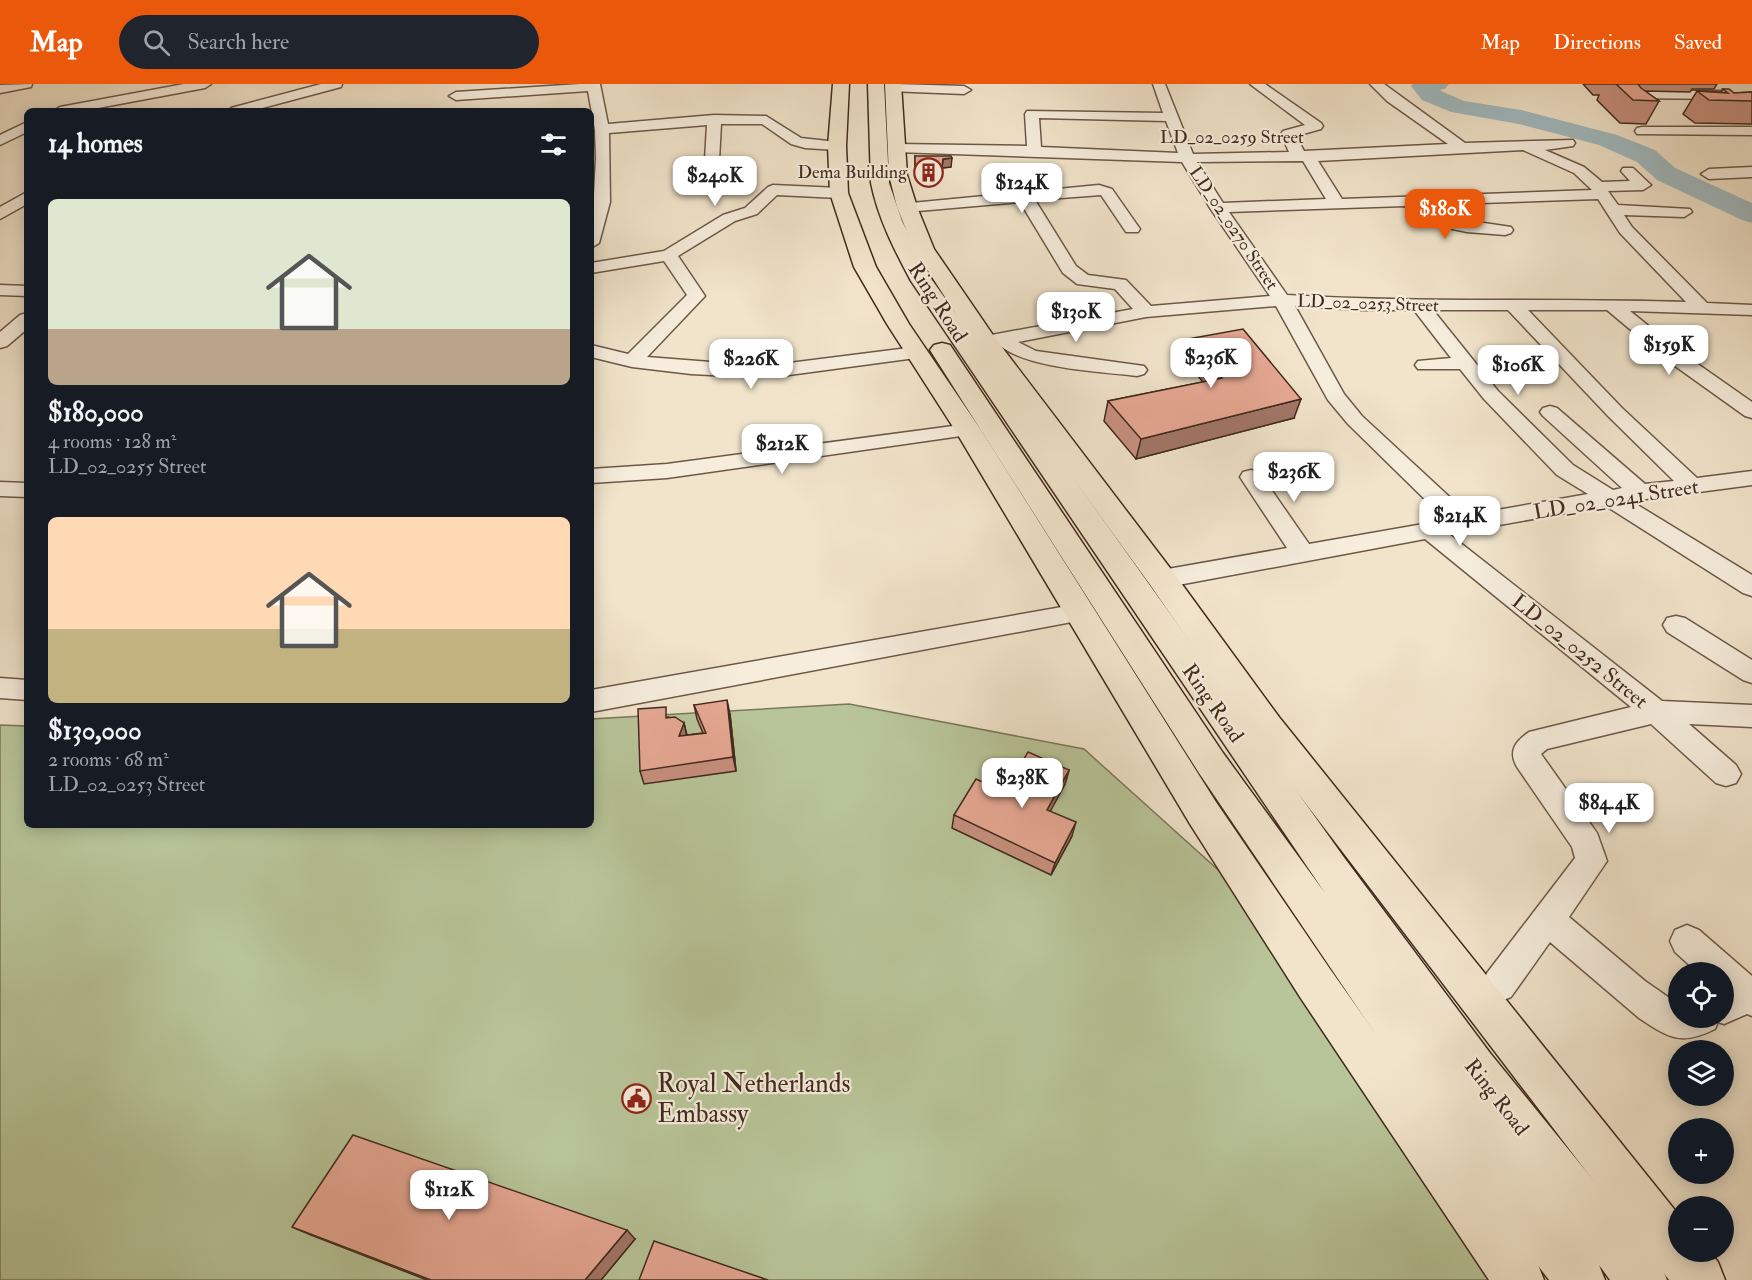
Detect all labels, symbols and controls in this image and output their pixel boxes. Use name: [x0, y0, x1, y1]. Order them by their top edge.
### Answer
search box: [119, 15, 539, 69]
text: Map: [30, 25, 83, 60]
icon: search: [140, 26, 173, 59]
text: Search here: [188, 28, 289, 56]
text: Map: [1480, 29, 1520, 56]
text: Directions: [1553, 29, 1641, 56]
text: Saved: [1674, 29, 1722, 56]
street label: LD_02_0259 Street: [1160, 126, 1304, 149]
text: 14 homes: [48, 128, 143, 160]
icon: filters: [537, 128, 570, 161]
pin: $240K: [673, 156, 757, 207]
building icon: Dema Building: [912, 156, 944, 188]
place label: Dema Building: [797, 161, 908, 184]
street label: LD_02_0270 Street: [1184, 162, 1284, 295]
text: $240K: [687, 163, 743, 188]
pin: $124K: [980, 163, 1064, 214]
text: $124K: [995, 170, 1049, 195]
pin: $180K: [1403, 189, 1487, 240]
text: $180K: [1419, 196, 1471, 221]
icon: home: [255, 238, 363, 346]
street label: Ring Road: [902, 257, 974, 348]
street label: LD_02_0253 Street: [1297, 290, 1439, 317]
pin: $130K: [1034, 292, 1118, 343]
text: $130K: [1051, 299, 1101, 324]
pin: $159K: [1627, 325, 1711, 376]
text: $159K: [1643, 332, 1695, 357]
pin: $236K: [1169, 338, 1253, 389]
pin: $226K: [709, 339, 793, 390]
text: $236K: [1184, 345, 1238, 370]
pin: $106K: [1476, 345, 1560, 396]
text: $226K: [723, 346, 779, 371]
text: $106K: [1492, 352, 1544, 377]
text: $180,000: [48, 397, 144, 429]
pin: $212K: [740, 424, 824, 475]
text: 4 rooms · 128 m²: [48, 429, 176, 454]
text: $212K: [756, 431, 808, 456]
pin: $236K: [1252, 452, 1336, 503]
text: LD_02_0255 Street: [48, 454, 206, 479]
text: $236K: [1267, 459, 1321, 484]
street label: LD_02_0241 Street: [1532, 473, 1701, 526]
pin: $214K: [1418, 496, 1502, 547]
text: $214K: [1433, 503, 1487, 528]
icon: home: [255, 556, 363, 664]
street label: LD_02_0252 Street: [1506, 588, 1653, 715]
street label: Ring Road: [1176, 659, 1250, 748]
text: $130,000: [48, 715, 141, 747]
text: 2 rooms · 68 m²: [48, 747, 169, 772]
pin: $238K: [980, 758, 1064, 809]
text: $238K: [996, 765, 1048, 790]
text: LD_02_0253 Street: [48, 772, 205, 797]
pin: $84.4K: [1560, 783, 1658, 834]
text: $84.4K: [1579, 790, 1639, 815]
map controls: [1668, 962, 1734, 1262]
button: locate: [1668, 962, 1734, 1028]
button: layers: [1668, 1040, 1734, 1106]
street label: Ring Road: [1458, 1053, 1535, 1142]
place label: Royal Netherlands Embassy: [657, 1068, 851, 1130]
public building icon: Royal Netherlands Embassy: [620, 1082, 652, 1114]
button: +: [1668, 1118, 1734, 1184]
pin: $112K: [407, 1170, 491, 1221]
text: $112K: [424, 1177, 474, 1202]
button: −: [1668, 1196, 1734, 1262]

